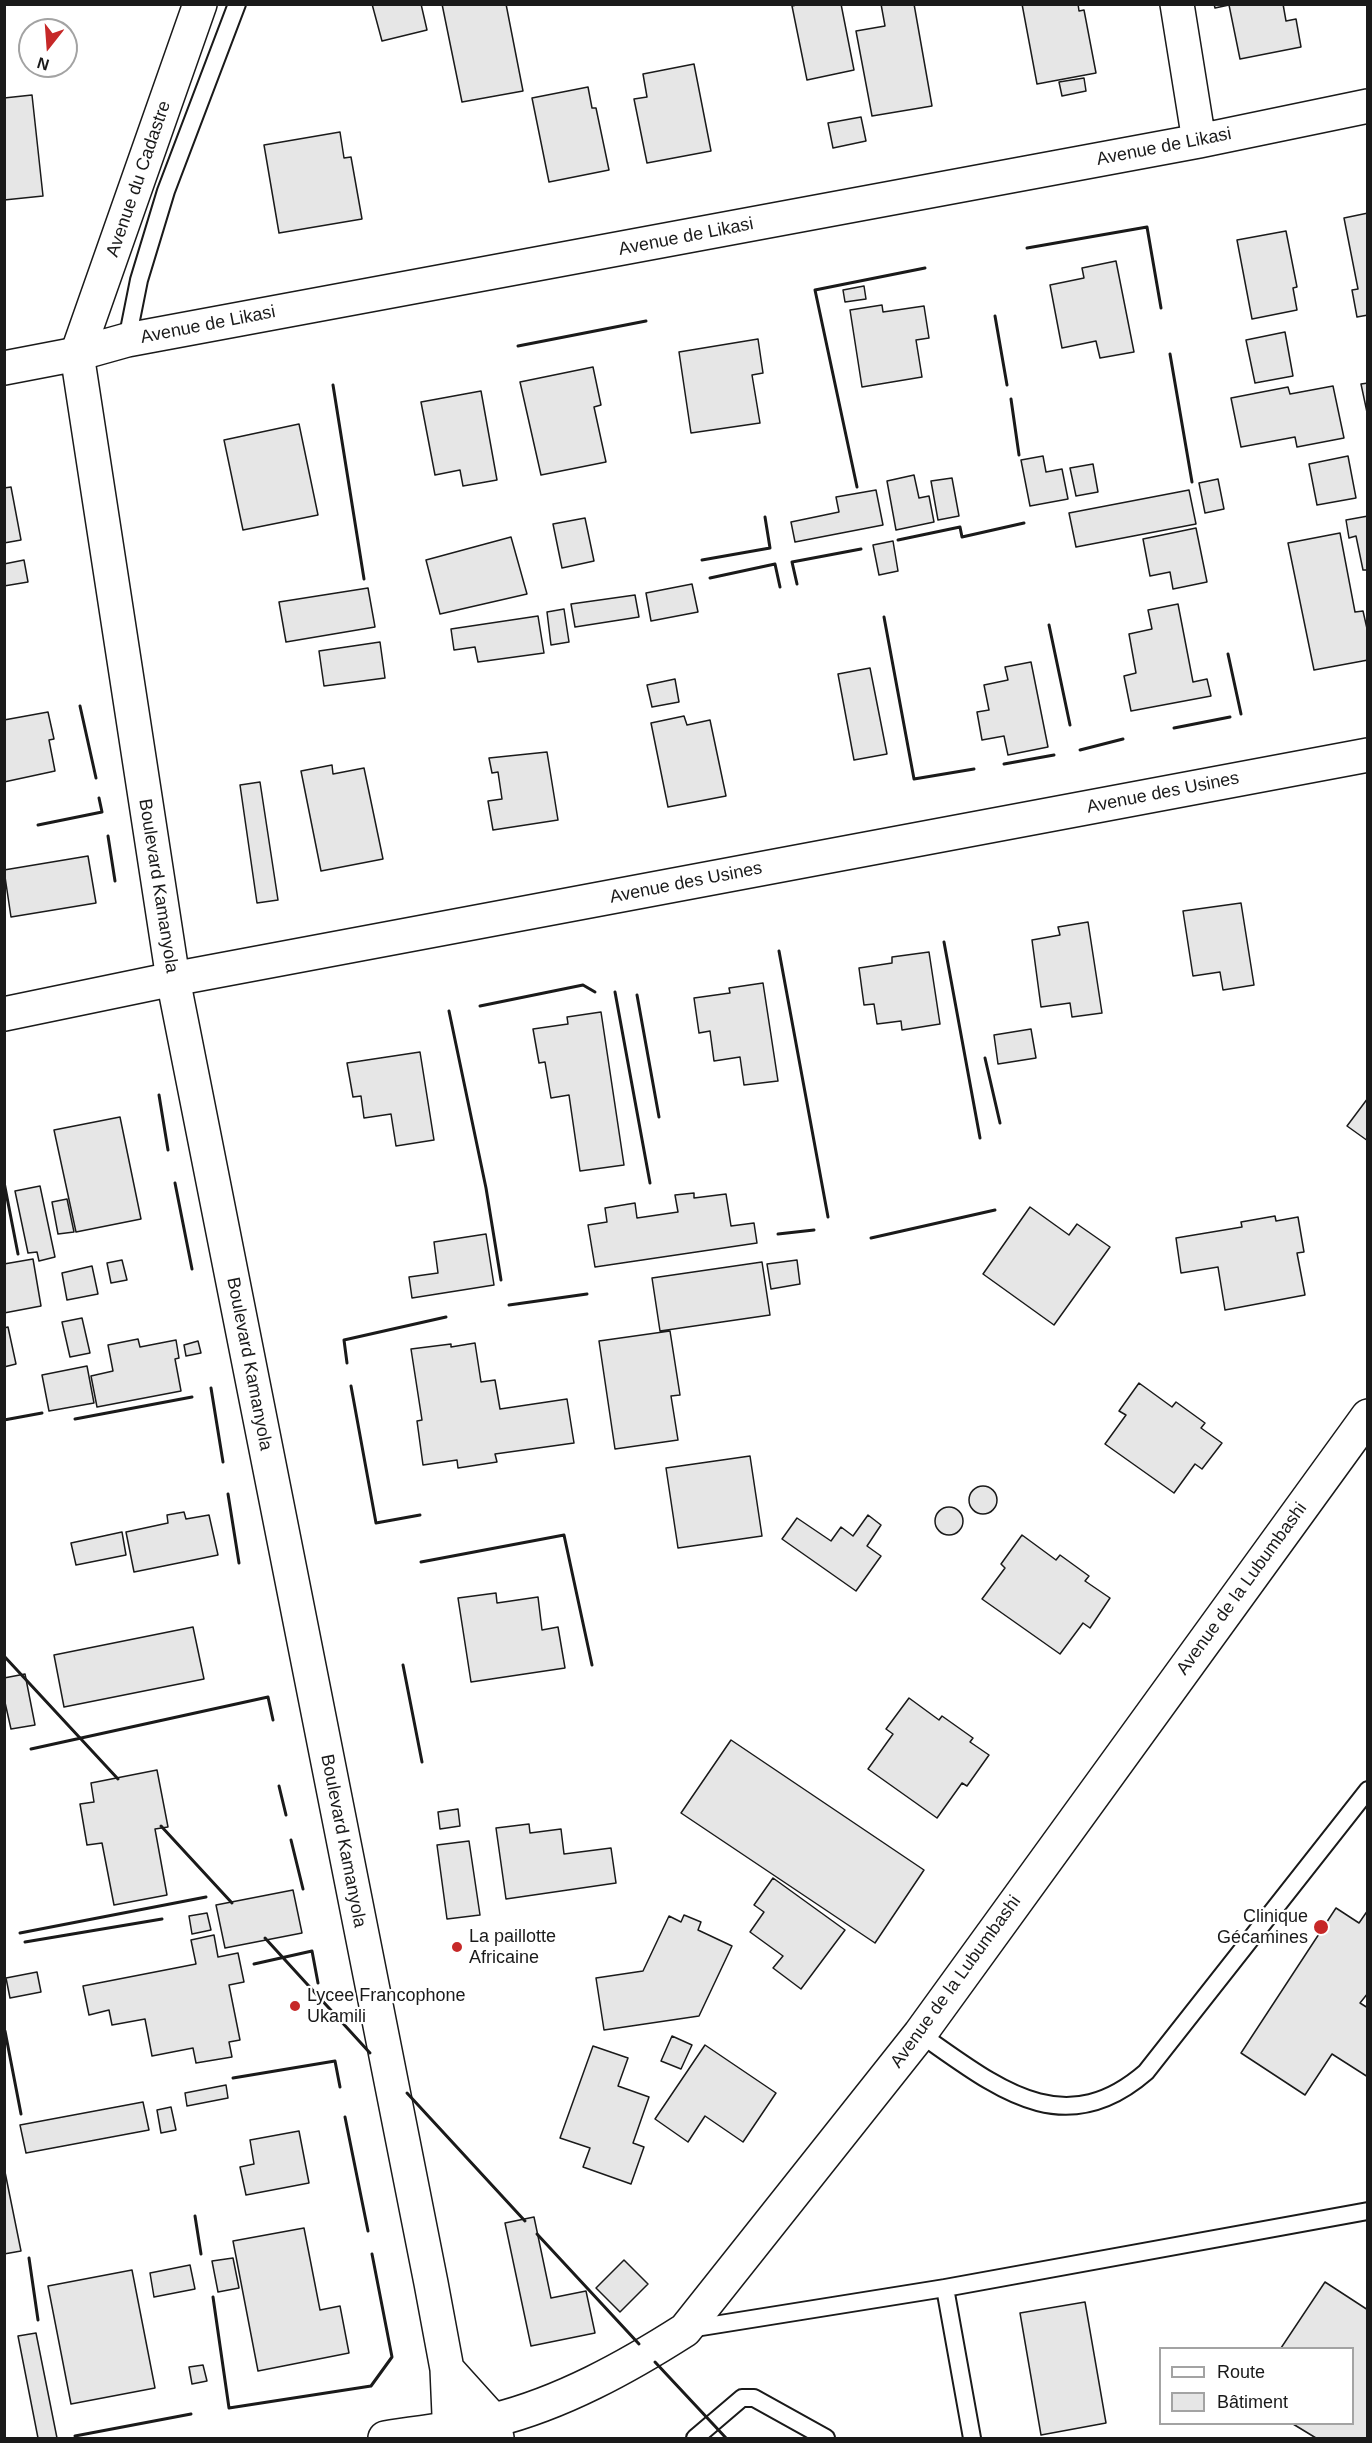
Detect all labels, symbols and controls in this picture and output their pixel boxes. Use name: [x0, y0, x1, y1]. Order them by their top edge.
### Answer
north arrow: [18, 18, 78, 78]
text: N: [35, 54, 51, 74]
street label: Avenue du Cadastre: [102, 98, 176, 260]
street label: Avenue de Likasi: [1095, 123, 1233, 171]
street label: Avenue de Likasi: [617, 213, 755, 261]
street label: Avenue de Likasi: [139, 301, 277, 349]
street label: Avenue des Usines: [1085, 768, 1241, 818]
street label: Boulevard Kamanyola: [134, 797, 182, 975]
street label: Avenue des Usines: [608, 858, 764, 908]
street label: Boulevard Kamanyola: [222, 1276, 276, 1452]
street label: Avenue de la Lubumbashi: [1172, 1499, 1312, 1679]
street label: Boulevard Kamanyola: [316, 1753, 370, 1929]
street label: Avenue de la Lubumbashi: [886, 1892, 1026, 2072]
place label: Clinique Gécamines: [1217, 1906, 1308, 1948]
marker: Clinique Gécamines: [1312, 1918, 1330, 1936]
place label: La paillotte Africaine: [469, 1926, 556, 1968]
marker: La paillotte Africaine: [450, 1940, 464, 1954]
place label: Lycee Francophone Ukamili: [307, 1985, 465, 2028]
marker: Lycee Francophone Ukamili: [288, 1999, 302, 2013]
legend: [1159, 2347, 1354, 2425]
text: Route: [1217, 2362, 1265, 2382]
text: Bâtiment: [1217, 2392, 1288, 2412]

